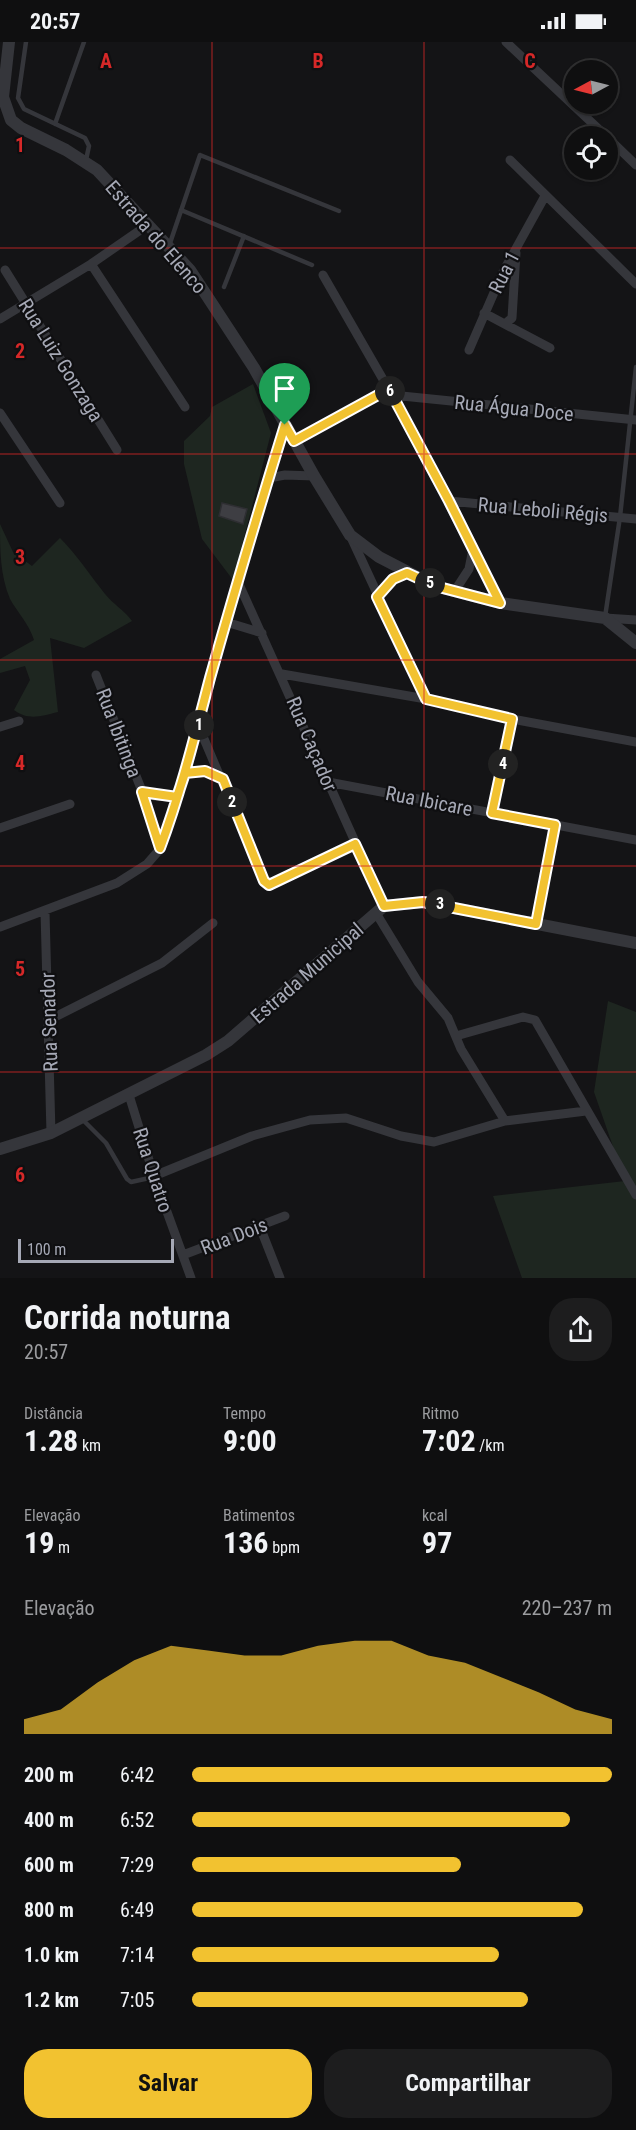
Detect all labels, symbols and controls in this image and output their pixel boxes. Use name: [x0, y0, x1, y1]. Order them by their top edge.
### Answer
text: 20:57: [30, 9, 81, 34]
text: A: [100, 49, 112, 73]
text: B: [312, 49, 324, 73]
text: C: [524, 49, 536, 73]
north arrow: [564, 60, 618, 114]
map controls: [564, 60, 618, 180]
button: locate: [564, 126, 618, 180]
text: 1: [15, 133, 25, 157]
street label: Estrada do Elenco: [100, 176, 212, 298]
street label: Rua 1: [483, 247, 525, 297]
street label: Rua Luiz Gonzaga: [14, 294, 108, 426]
text: 2: [15, 339, 25, 363]
pin: [259, 363, 310, 425]
icon: arrive: [268, 372, 301, 405]
pin: 6: [375, 376, 405, 406]
text: 6: [386, 381, 394, 400]
street label: Rua Água Doce: [453, 390, 575, 426]
street label: Rua Leboli Régis: [477, 492, 609, 528]
text: 3: [15, 545, 25, 569]
pin: 5: [415, 568, 445, 598]
text: 5: [426, 573, 434, 592]
street label: Rua Ibitinga: [91, 685, 147, 781]
street label: Rua Caçador: [281, 693, 343, 795]
pin: 1: [184, 710, 214, 740]
text: 1: [195, 715, 203, 734]
pin: 4: [488, 749, 518, 779]
text: 4: [15, 751, 25, 775]
text: 4: [499, 754, 507, 773]
street label: Rua Ibicare: [384, 781, 474, 821]
pin: 2: [217, 787, 247, 817]
text: 2: [228, 792, 236, 811]
pin: 3: [425, 889, 455, 919]
text: 3: [436, 894, 444, 913]
street label: Estrada Municipal: [246, 918, 368, 1028]
text: 5: [15, 957, 25, 981]
street label: Rua Senador: [35, 972, 63, 1072]
street label: Rua Quatro: [128, 1125, 178, 1215]
text: 6: [15, 1163, 25, 1187]
street label: Rua Dois: [197, 1212, 271, 1260]
scale bar: [18, 1236, 174, 1264]
text: 100 m: [27, 1240, 66, 1259]
text: Corrida noturna: [24, 1298, 231, 1337]
button: share: [549, 1298, 612, 1361]
text: 20:57: [24, 1340, 68, 1364]
text: Distância: [24, 1404, 83, 1423]
text: Tempo: [223, 1404, 266, 1423]
text: Ritmo: [422, 1404, 459, 1423]
text: 1.28: [24, 1423, 78, 1458]
text: 9:00: [223, 1423, 277, 1458]
text: 7:02: [422, 1423, 476, 1458]
text: km: [78, 1436, 101, 1455]
text: /km: [476, 1436, 505, 1455]
text: Elevação: [24, 1506, 81, 1525]
text: Batimentos: [223, 1506, 295, 1525]
text: kcal: [422, 1506, 448, 1525]
text: 19: [24, 1525, 54, 1560]
text: 136: [223, 1525, 268, 1560]
text: 97: [422, 1525, 452, 1560]
text: m: [54, 1538, 70, 1557]
text: bpm: [268, 1538, 300, 1557]
text: Elevação: [24, 1596, 95, 1620]
text: 220–237 m: [522, 1596, 612, 1620]
text: 200 m: [24, 1763, 74, 1787]
text: 6:42: [120, 1763, 154, 1787]
text: 400 m: [24, 1808, 74, 1832]
text: 6:52: [120, 1808, 154, 1832]
text: 600 m: [24, 1853, 74, 1877]
text: 7:29: [120, 1853, 154, 1877]
text: 800 m: [24, 1898, 74, 1922]
text: 6:49: [120, 1898, 154, 1922]
text: 1.0 km: [24, 1943, 79, 1967]
text: 7:14: [120, 1943, 154, 1967]
text: 1.2 km: [24, 1988, 79, 2012]
text: 7:05: [120, 1988, 154, 2012]
button: Salvar: [24, 2049, 312, 2118]
button: Compartilhar: [324, 2049, 612, 2118]

